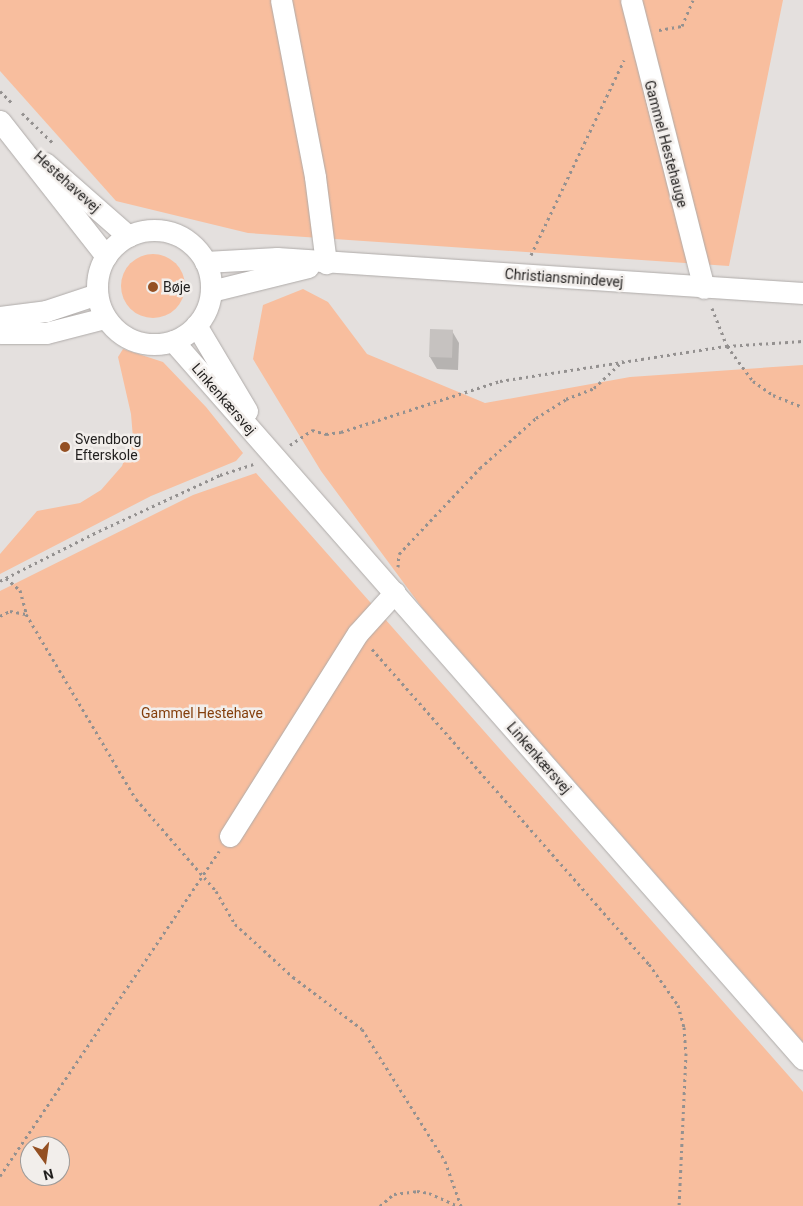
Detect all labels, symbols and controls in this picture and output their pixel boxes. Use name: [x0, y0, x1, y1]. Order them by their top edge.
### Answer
street label: Gammel Hestehauge: [641, 79, 691, 209]
street label: Hestehavevej: [30, 148, 104, 216]
street label: Christiansmindevej: [504, 265, 624, 291]
place label: Bøje: [163, 279, 190, 295]
marker: Bøje: [147, 281, 159, 293]
street label: Linkenkærsvej: [188, 360, 260, 438]
place label: Svendborg Efterskole: [75, 431, 141, 464]
marker: Svendborg Efterskole: [59, 441, 71, 453]
park label: Gammel Hestehave: [141, 705, 263, 721]
street label: Linkenkærsvej: [503, 719, 575, 797]
north arrow: [20, 1136, 70, 1186]
text: N: [42, 1166, 55, 1184]

